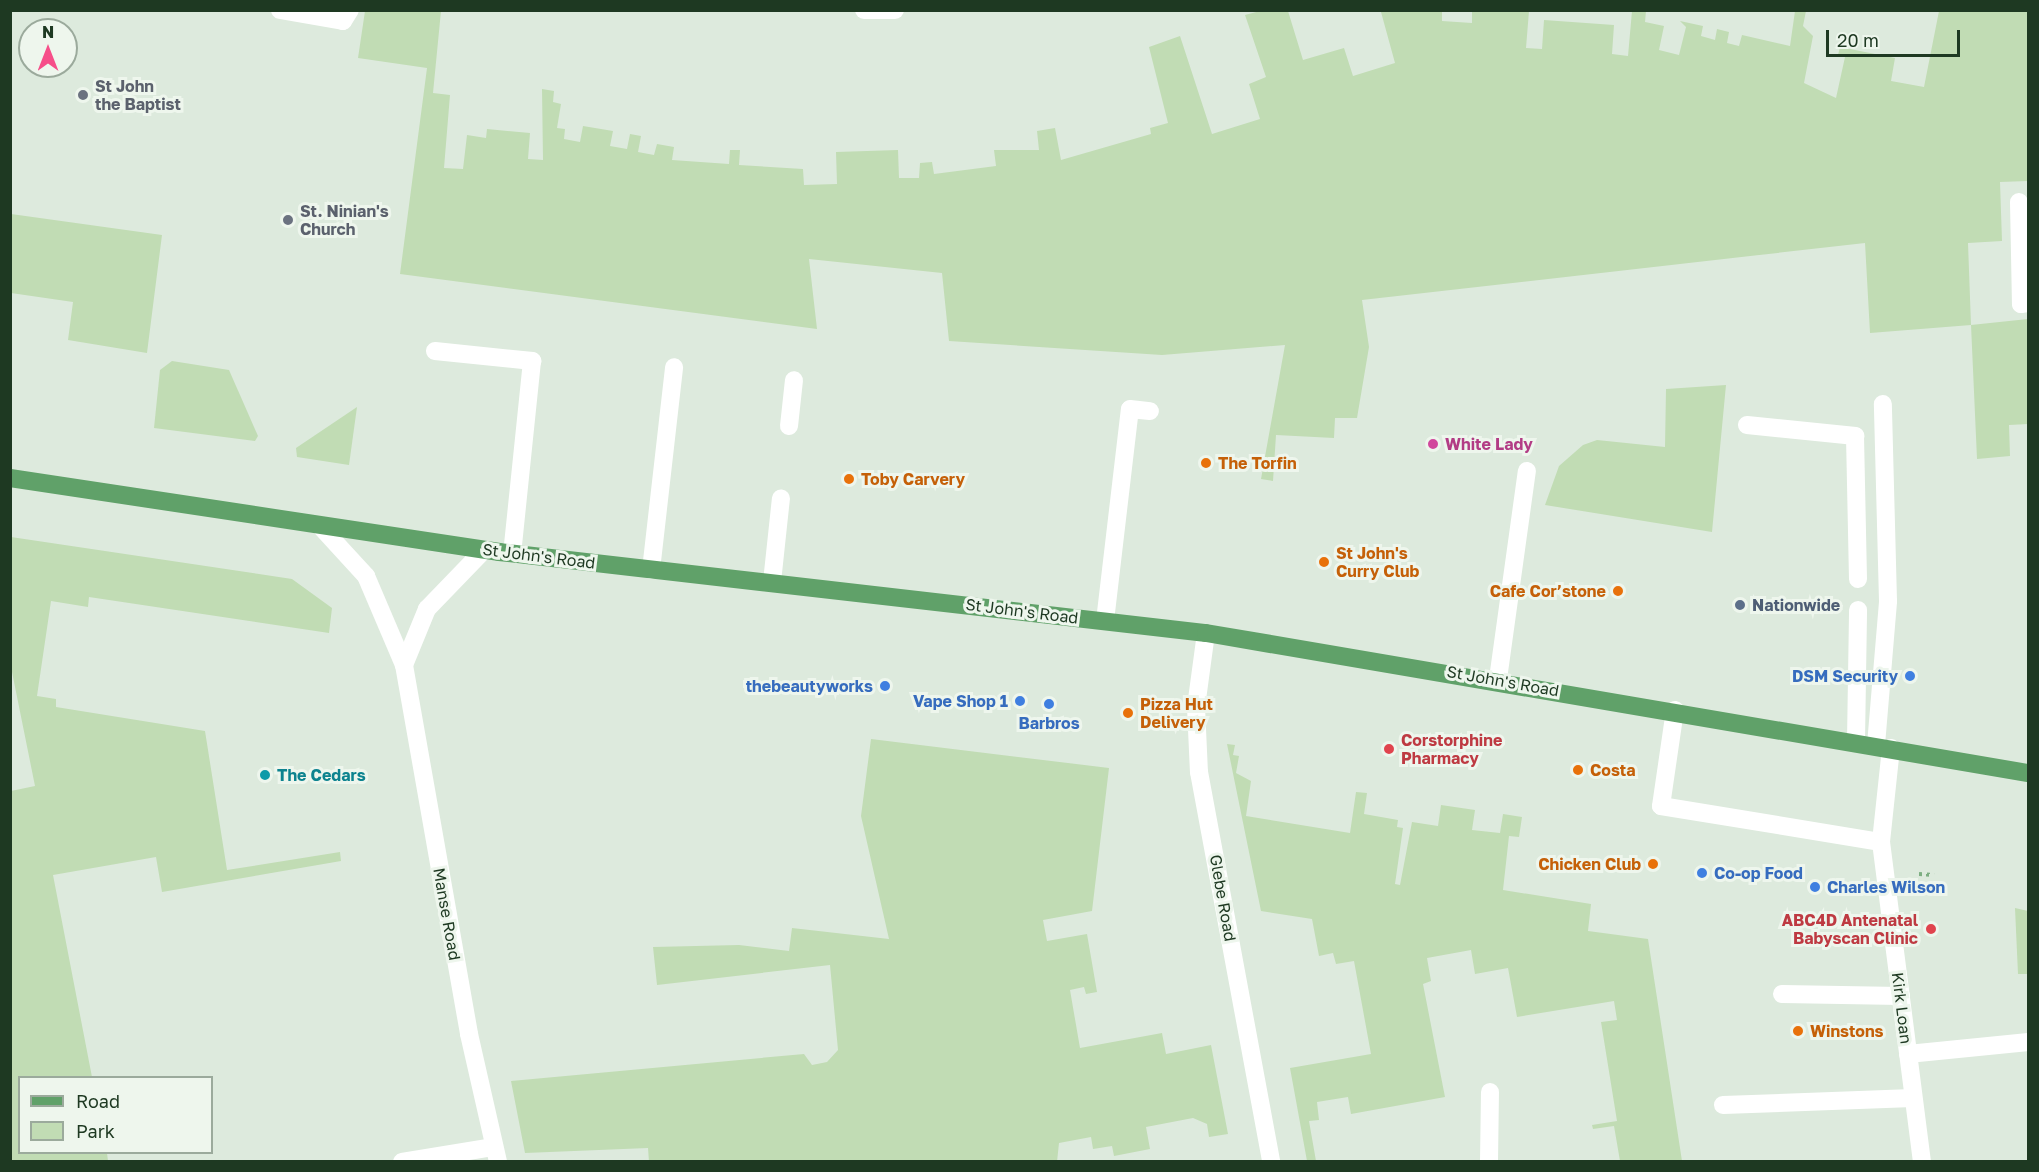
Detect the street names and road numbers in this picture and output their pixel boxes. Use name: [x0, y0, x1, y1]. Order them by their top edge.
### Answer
street label: St John's Road: [481, 540, 597, 572]
street label: St John's Road: [964, 595, 1080, 627]
street label: St John's Road: [1445, 662, 1561, 700]
street label: Glebe Road: [1206, 853, 1240, 943]
street label: Manse Road: [429, 866, 465, 962]
street label: Kirk Loan: [1888, 971, 1916, 1045]

